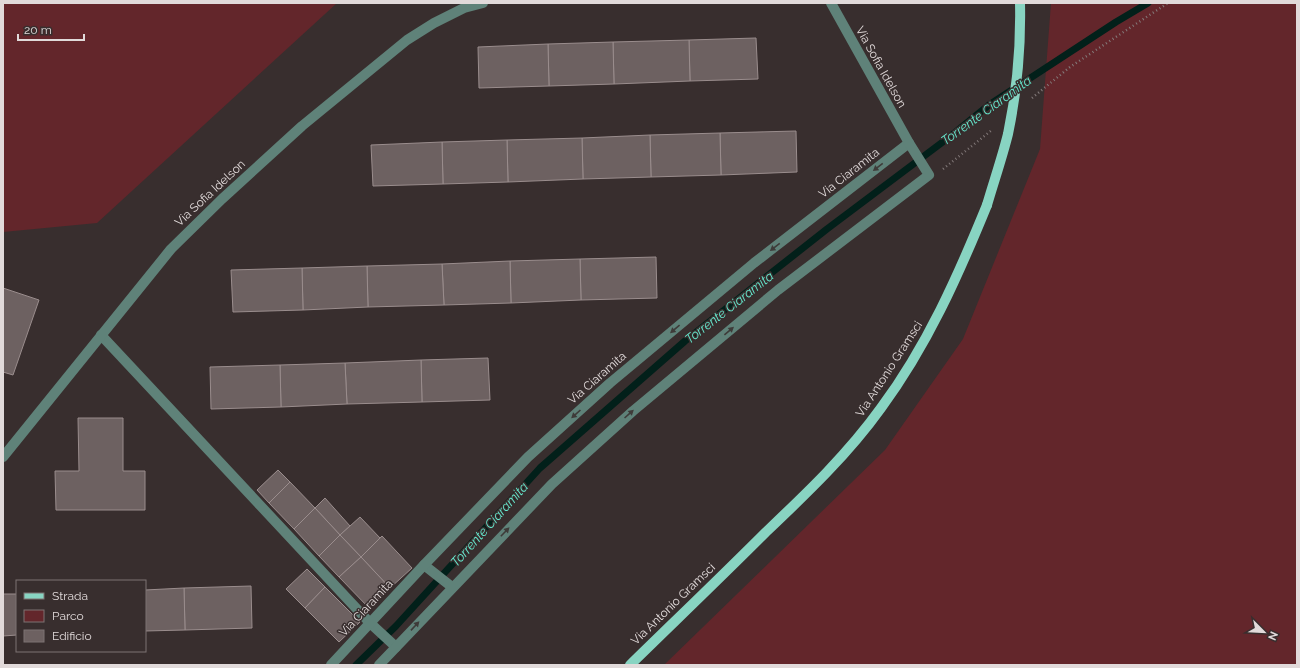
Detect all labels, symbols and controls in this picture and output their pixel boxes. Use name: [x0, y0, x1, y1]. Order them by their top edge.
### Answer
scale bar: [18, 16, 84, 42]
text: 20 m: [24, 23, 52, 37]
street label: Via Sofia Idelson: [853, 24, 909, 110]
water label: Torrente Ciaramita: [938, 72, 1035, 148]
street label: Via Ciaramita: [816, 145, 882, 201]
street label: Via Sofia Idelson: [172, 157, 248, 229]
one-way arrow: [872, 163, 883, 171]
one-way arrow: [770, 242, 781, 251]
water label: Torrente Ciaramita: [682, 268, 777, 347]
street label: Via Antonio Gramsci: [853, 319, 925, 419]
one-way arrow: [669, 325, 680, 334]
one-way arrow: [724, 326, 735, 335]
street label: Via Ciaramita: [565, 349, 629, 407]
one-way arrow: [571, 409, 581, 419]
one-way arrow: [624, 409, 634, 418]
water label: Torrente Ciaramita: [448, 479, 531, 569]
one-way arrow: [500, 527, 510, 537]
street label: Via Antonio Gramsci: [628, 560, 718, 648]
street label: Via Ciaramita: [336, 577, 396, 639]
legend: [16, 580, 146, 652]
text: Strada: [52, 589, 88, 603]
text: Parco: [52, 609, 84, 623]
north arrow: [1244, 612, 1284, 652]
one-way arrow: [410, 621, 420, 631]
text: Edificio: [52, 629, 92, 643]
text: N: [1265, 629, 1280, 642]

